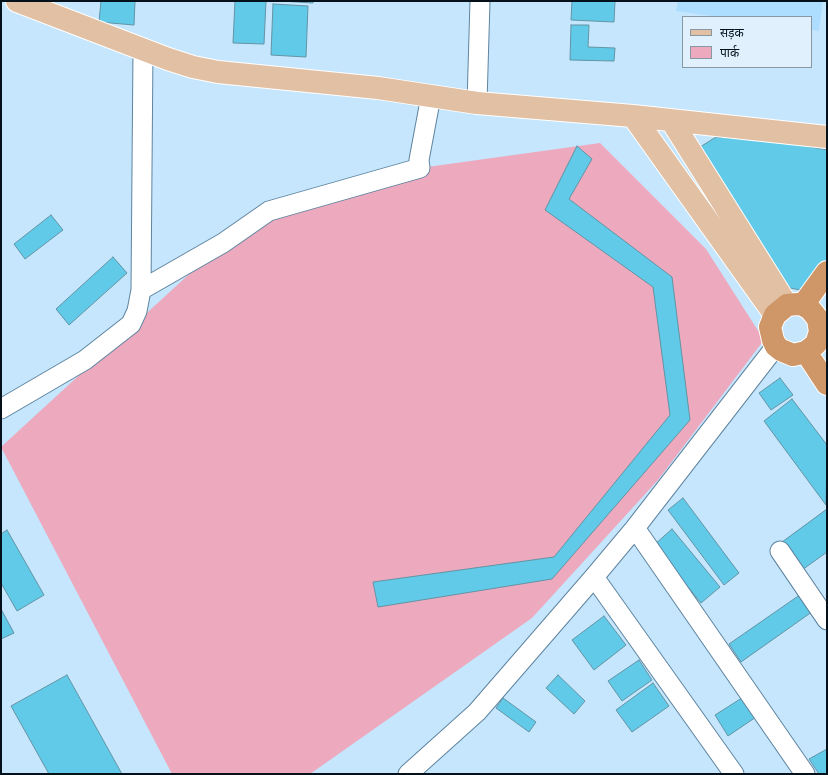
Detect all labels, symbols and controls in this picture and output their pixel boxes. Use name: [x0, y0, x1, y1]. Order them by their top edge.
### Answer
legend: [682, 16, 812, 68]
text: सड़क: [720, 24, 744, 41]
text: पार्क: [720, 44, 739, 61]

